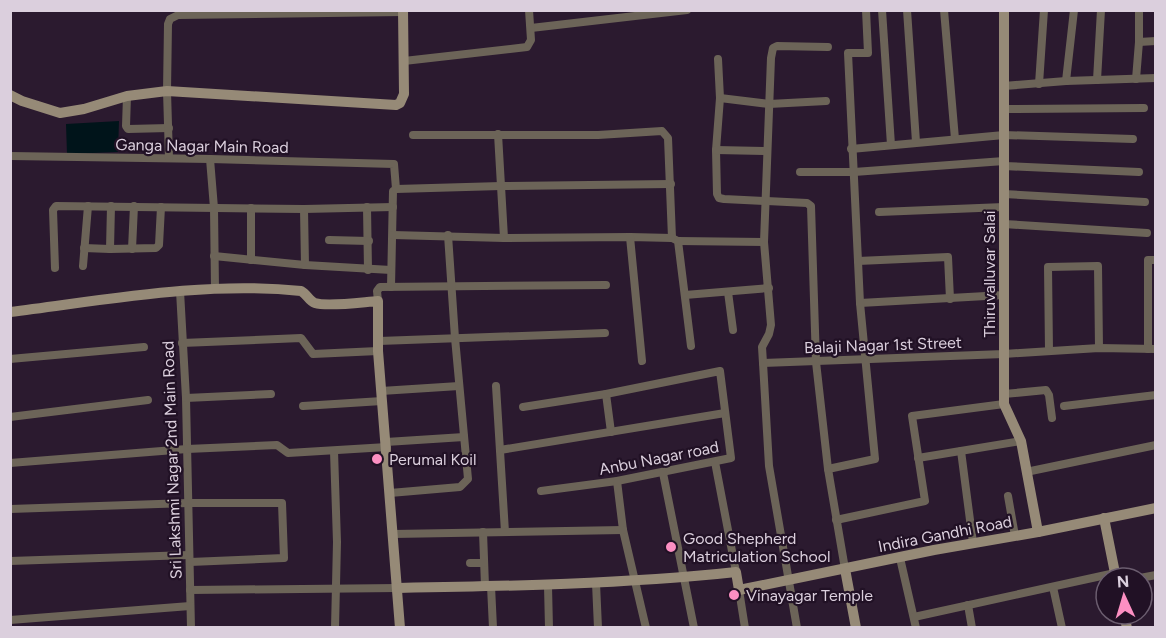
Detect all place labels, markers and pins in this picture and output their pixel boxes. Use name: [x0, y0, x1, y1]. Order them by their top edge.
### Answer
place label: Perumal Koil: [389, 450, 477, 469]
marker: Perumal Koil: [370, 452, 384, 466]
place label: Good Shepherd Matriculation School: [683, 529, 831, 566]
marker: Good Shepherd Matriculation School: [664, 540, 678, 554]
place label: Vinayagar Temple: [746, 586, 873, 605]
marker: Vinayagar Temple: [727, 588, 741, 602]

